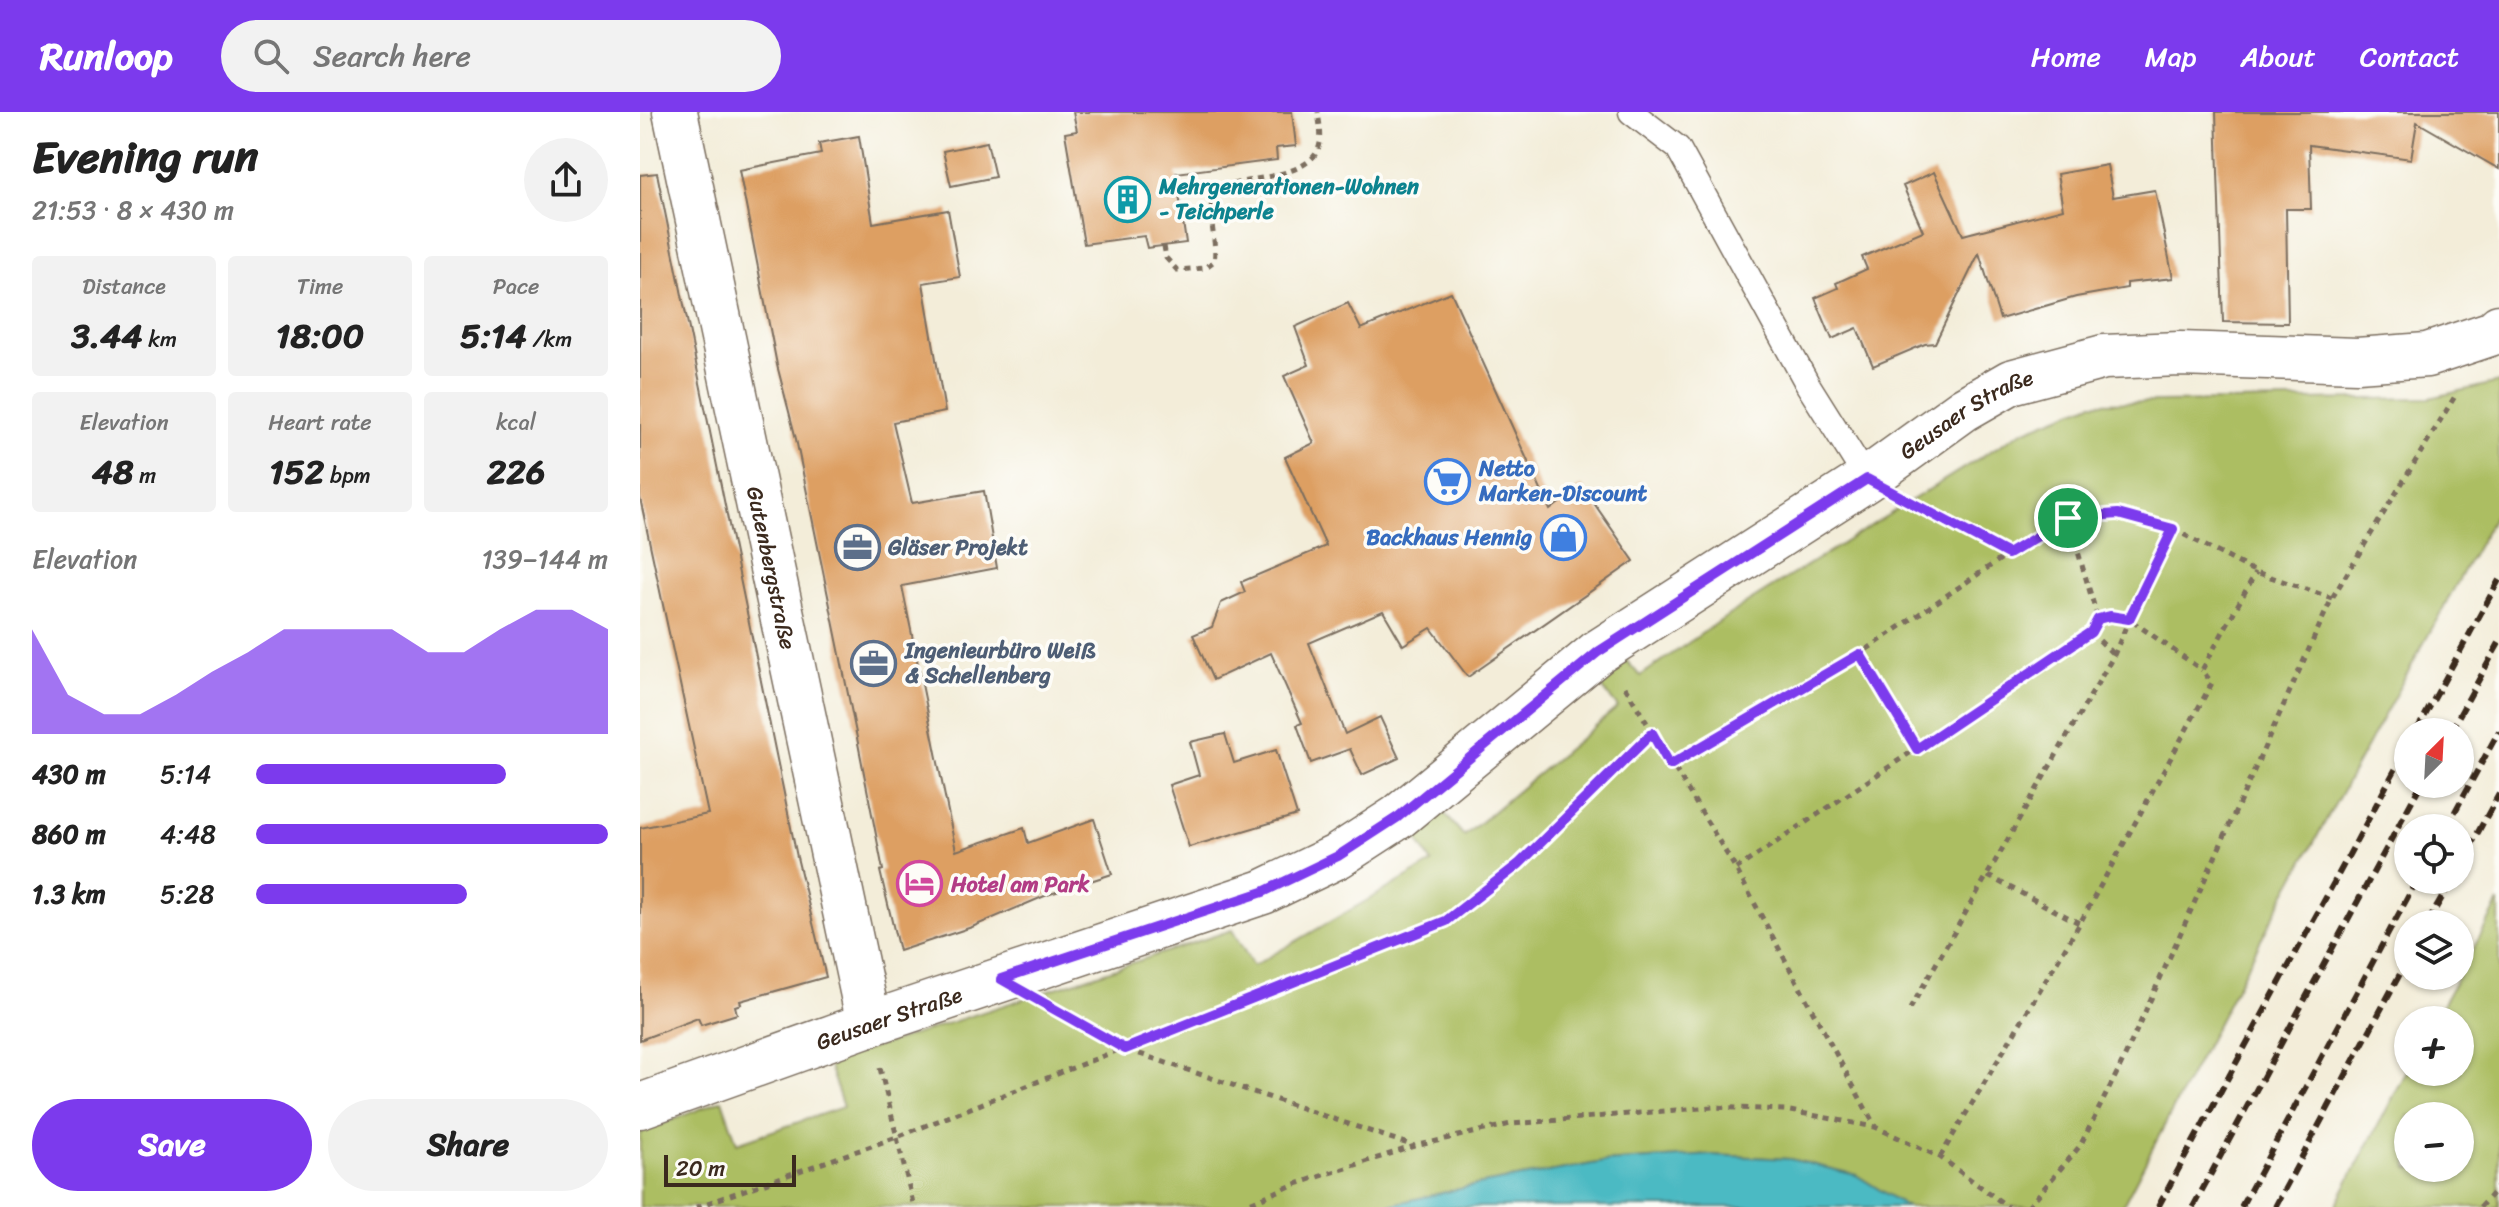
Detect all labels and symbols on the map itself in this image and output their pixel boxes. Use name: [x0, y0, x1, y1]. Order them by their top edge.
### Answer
place label: Mehrgenerationen-Wohnen - Teichperle: [1158, 167, 1419, 231]
building icon: Mehrgenerationen-Wohnen - Teichperle: [1104, 175, 1152, 223]
street label: Geusaer Straße: [1890, 357, 2038, 470]
place label: Netto Marken-Discount: [1478, 449, 1647, 513]
supermarket icon: Netto Marken-Discount: [1424, 457, 1472, 505]
street label: Gutenbergstraße: [736, 483, 808, 653]
pin: [2034, 484, 2102, 552]
shop icon: Backhaus Hennig: [1539, 513, 1587, 561]
place label: Backhaus Hennig: [1366, 518, 1532, 557]
office icon: Gläser Projekt: [833, 523, 881, 571]
place label: Gläser Projekt: [887, 528, 1028, 567]
place label: Ingenieurbüro Weiß & Schellenberg: [904, 631, 1096, 695]
office icon: Ingenieurbüro Weiß & Schellenberg: [850, 639, 898, 687]
north arrow: [2394, 718, 2474, 798]
hotel icon: Hotel am Park: [896, 860, 944, 908]
place label: Hotel am Park: [950, 865, 1090, 904]
street label: Geusaer Straße: [810, 975, 968, 1061]
scale bar: [664, 1151, 796, 1187]

